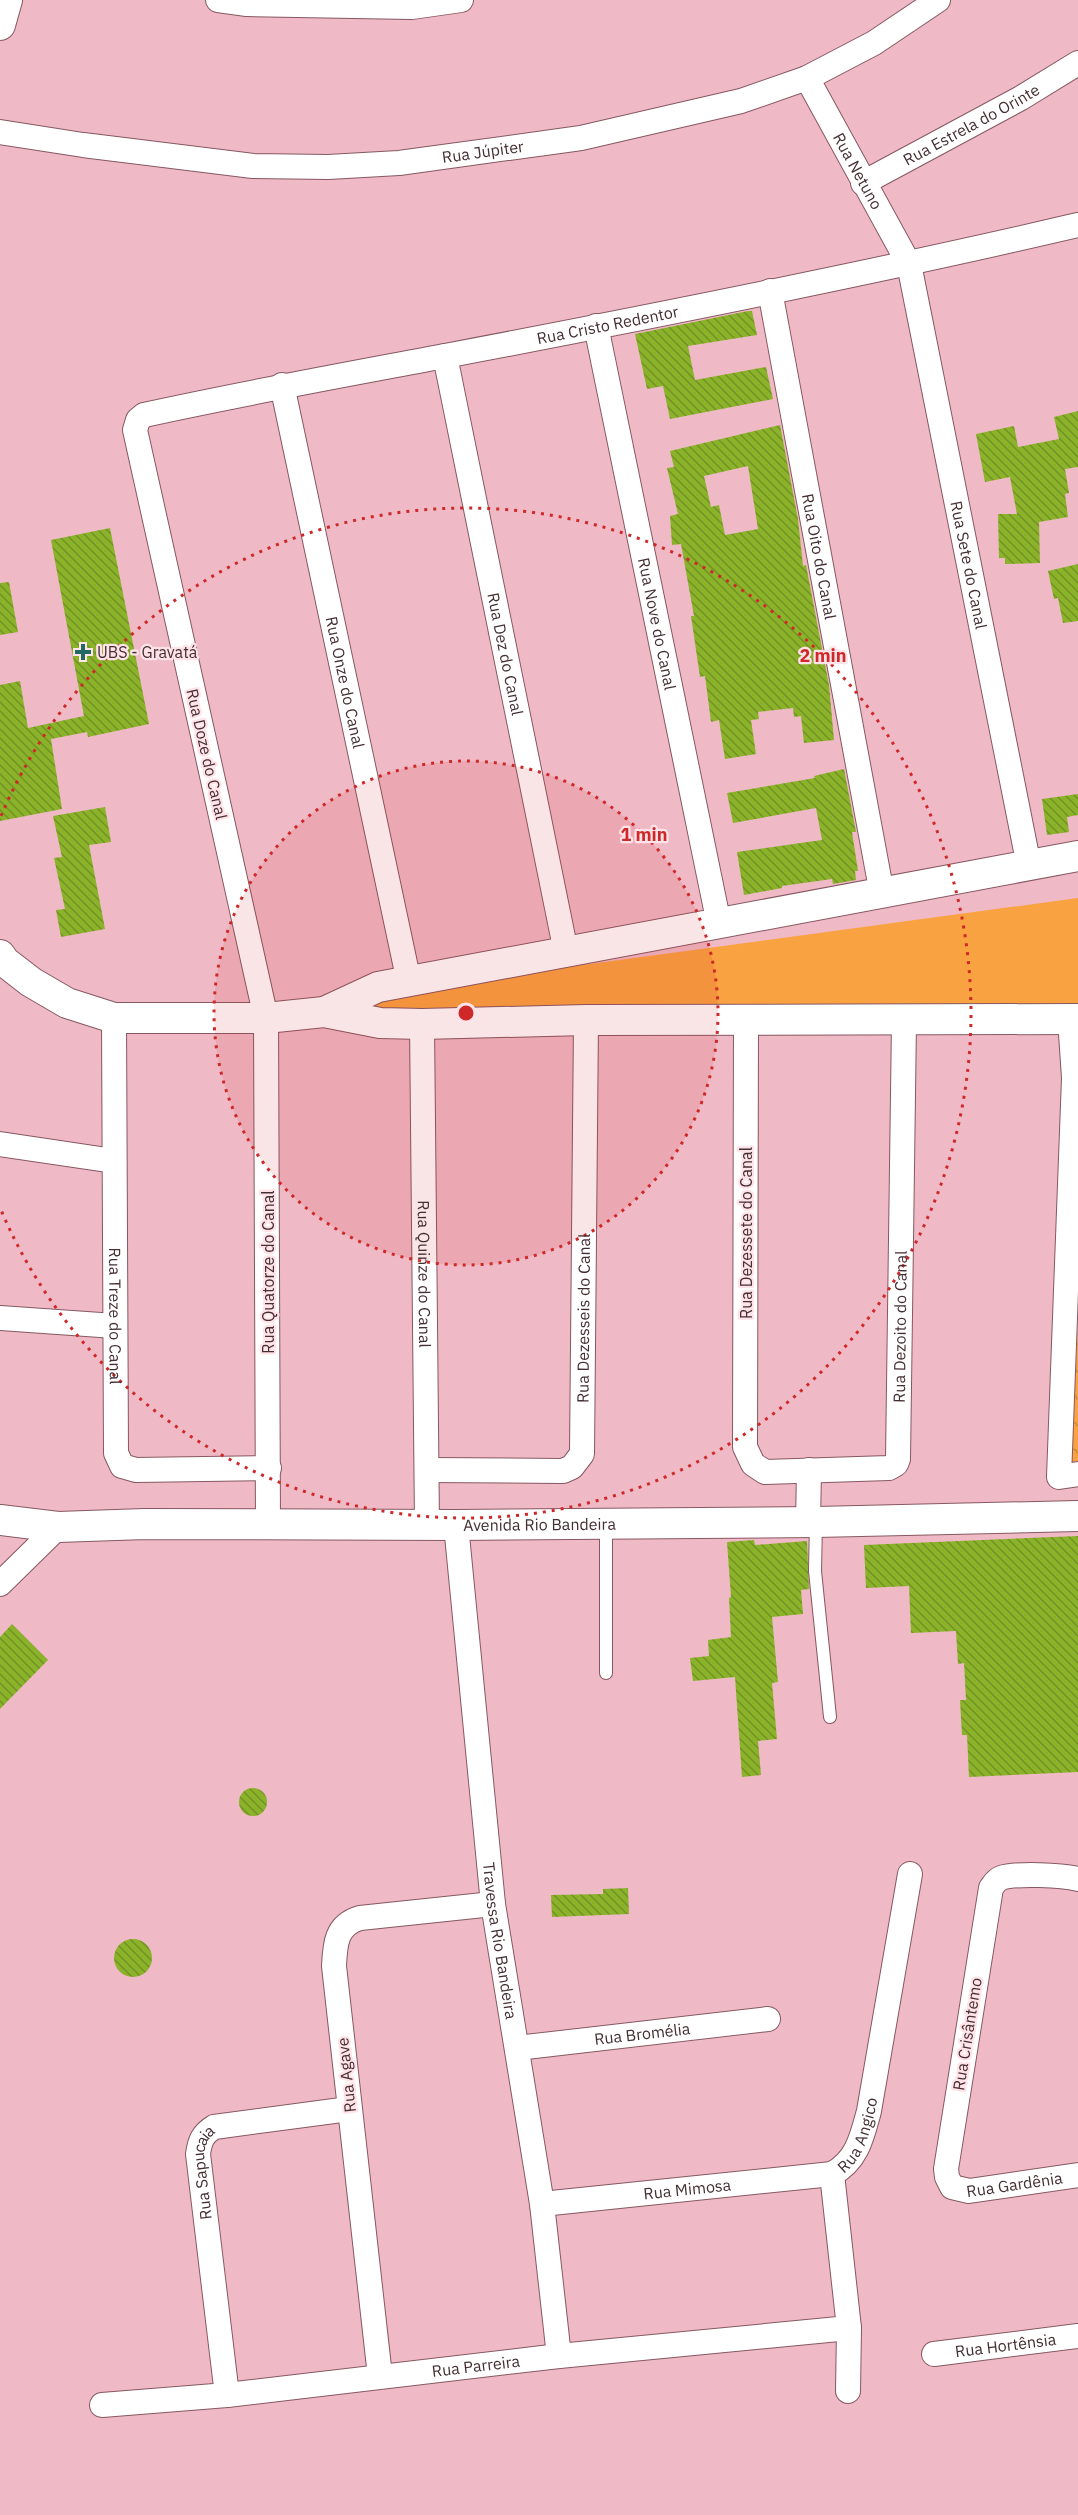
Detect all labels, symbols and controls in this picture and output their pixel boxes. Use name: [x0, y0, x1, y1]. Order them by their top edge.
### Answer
street label: Rua Estrela do Orinte: [900, 79, 1043, 170]
street label: Rua Netuno: [829, 129, 887, 213]
street label: Rua Júpiter: [441, 136, 525, 167]
street label: Rua Cristo Redentor: [535, 301, 680, 348]
street label: Rua Oito do Canal: [798, 492, 841, 621]
street label: Rua Sete do Canal: [946, 499, 992, 631]
street label: Rua Nove do Canal: [634, 556, 681, 692]
street label: Rua Dez do Canal: [483, 591, 528, 717]
street label: Rua Onze do Canal: [321, 615, 369, 750]
place label: UBS - Gravatá: [97, 642, 198, 662]
marker: UBS - Gravatá: [74, 643, 92, 661]
text: 2 min: [799, 644, 847, 667]
street label: Rua Doze do Canal: [182, 687, 232, 821]
text: 1 min: [620, 823, 668, 846]
centre of rings: [456, 1003, 476, 1023]
street label: Rua Dezessete do Canal: [736, 1147, 756, 1319]
street label: Rua Quatorze do Canal: [258, 1190, 278, 1354]
street label: Rua Quinze do Canal: [414, 1200, 435, 1348]
street label: Rua Dezesseis do Canal: [572, 1233, 594, 1403]
street label: Rua Treze do Canal: [105, 1247, 126, 1385]
street label: Rua Dezoito do Canal: [889, 1250, 911, 1403]
street label: Avenida Rio Bandeira: [463, 1514, 616, 1535]
street label: Travessa Rio Bandeira: [479, 1861, 522, 2021]
street label: Rua Crisântemo: [948, 1976, 986, 2092]
street label: Rua Bromélia: [593, 2018, 692, 2049]
street label: Rua Agave: [332, 2036, 360, 2113]
street label: Rua Angico: [833, 2096, 881, 2177]
street label: Rua Sapucaia: [188, 2120, 219, 2221]
street label: Rua Gardênia: [965, 2167, 1064, 2201]
street label: Rua Mimosa: [642, 2174, 732, 2203]
street label: Rua Hortênsia: [954, 2329, 1058, 2361]
street label: Rua Parreira: [431, 2351, 522, 2381]

